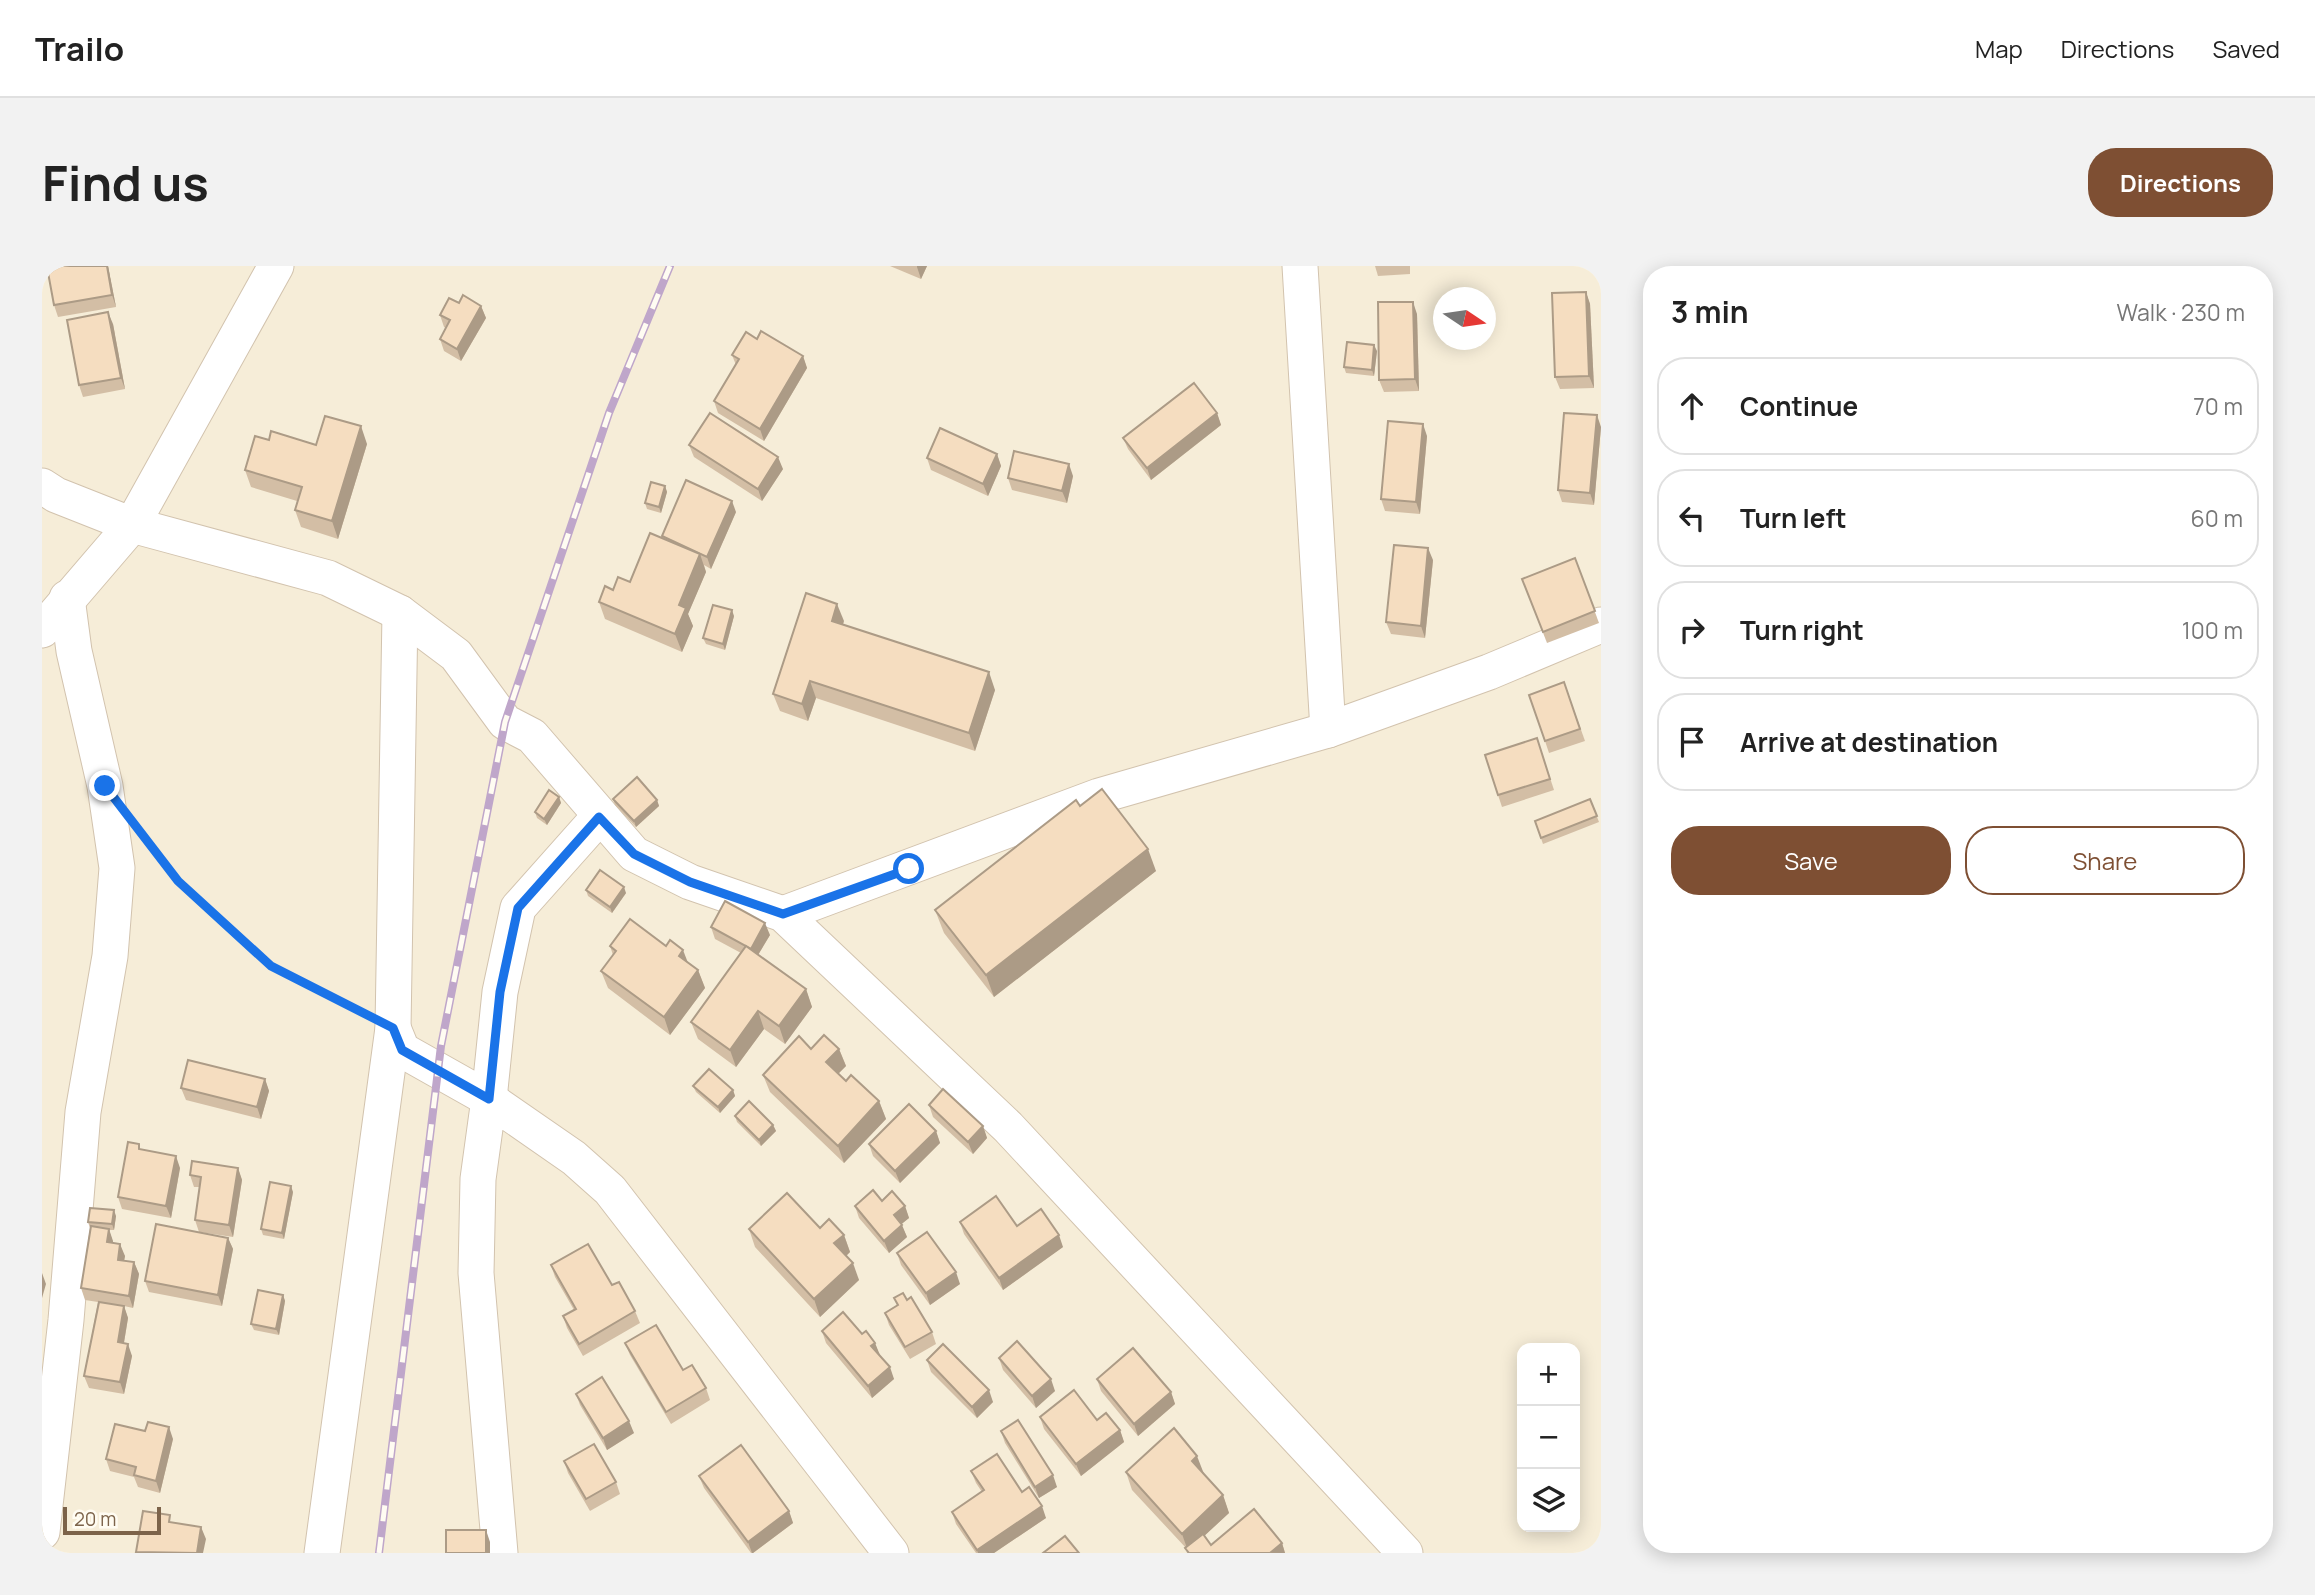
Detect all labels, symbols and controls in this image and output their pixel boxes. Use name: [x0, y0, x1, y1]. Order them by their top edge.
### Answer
text: Trailo: [35, 26, 124, 71]
text: Map: [1975, 32, 2023, 65]
text: Directions: [2061, 32, 2174, 65]
text: Saved: [2212, 32, 2280, 65]
button: Directions: [2088, 148, 2273, 217]
text: Find us: [42, 149, 209, 216]
north arrow: [1433, 287, 1496, 350]
text: 3 min: [1671, 291, 1749, 332]
text: Walk · 230 m: [2117, 296, 2245, 328]
icon: ahead: [1673, 387, 1711, 425]
text: Continue: [1740, 388, 1858, 424]
text: 70 m: [2193, 390, 2243, 422]
icon: left: [1673, 499, 1711, 537]
text: Turn left: [1740, 500, 1847, 536]
text: 60 m: [2191, 502, 2243, 534]
icon: right: [1673, 611, 1711, 649]
text: Turn right: [1740, 612, 1864, 648]
text: 100 m: [2182, 614, 2243, 646]
icon: arrive: [1673, 723, 1711, 761]
text: Arrive at destination: [1740, 724, 1998, 760]
route end: [89, 770, 120, 801]
button: Save: [1671, 826, 1951, 895]
button: Share: [1965, 826, 2245, 895]
route start: [893, 853, 924, 884]
map controls: [1517, 1343, 1580, 1532]
button: +: [1517, 1343, 1580, 1406]
button: −: [1517, 1406, 1580, 1469]
button: layers: [1517, 1469, 1580, 1532]
scale bar: [63, 1504, 161, 1536]
text: 20 m: [74, 1506, 116, 1532]

